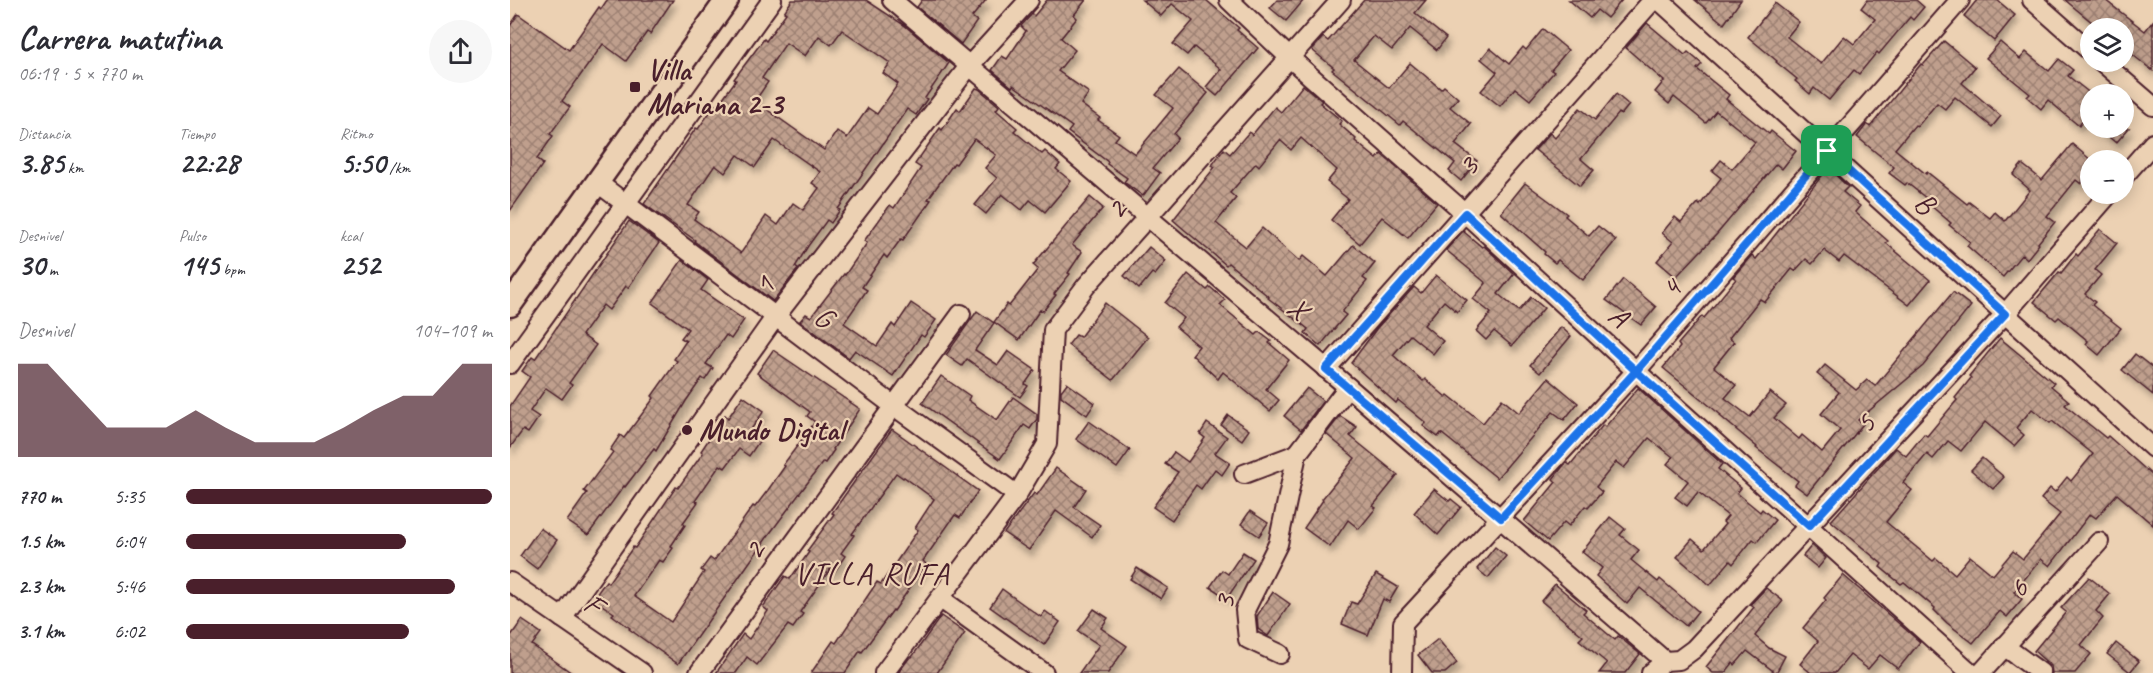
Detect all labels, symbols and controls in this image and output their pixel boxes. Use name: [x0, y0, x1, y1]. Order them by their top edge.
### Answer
text: Carrera matutina: [18, 17, 221, 59]
map controls: [2080, 18, 2134, 204]
button: layers: [2080, 18, 2134, 72]
button: share: [429, 20, 492, 83]
place label: Villa Mariana 2-3: [647, 51, 785, 123]
text: 06:19 · 5 × 770 m: [18, 61, 142, 86]
marker: Villa Mariana 2-3: [628, 80, 642, 94]
button: +: [2080, 84, 2134, 138]
text: Distancia: [18, 124, 71, 144]
text: Tiempo: [179, 124, 215, 144]
text: Ritmo: [340, 124, 372, 144]
pin: [1801, 125, 1852, 176]
icon: arrive: [1810, 134, 1843, 167]
text: 3.85: [18, 144, 64, 182]
text: 22:28: [179, 144, 239, 182]
text: 5:50: [340, 144, 385, 182]
street label: 3: [1449, 147, 1488, 184]
button: −: [2080, 150, 2134, 204]
text: km: [64, 158, 83, 178]
text: /km: [385, 158, 410, 178]
street label: B: [1906, 184, 1945, 224]
street label: 2: [1097, 189, 1136, 227]
text: Desnivel: [18, 226, 61, 246]
text: Pulso: [179, 226, 206, 246]
text: kcal: [340, 226, 361, 246]
text: 30: [18, 246, 45, 284]
text: 145: [179, 246, 219, 284]
text: 252: [340, 246, 380, 284]
text: m: [45, 260, 58, 280]
text: bpm: [219, 260, 245, 280]
street label: 1: [745, 267, 784, 302]
street label: 4: [1652, 269, 1691, 306]
street label: X: [1280, 288, 1320, 330]
street label: G: [807, 297, 844, 339]
street label: A: [1601, 297, 1639, 336]
text: Desnivel: [18, 318, 72, 343]
text: 104–109 m: [413, 318, 492, 343]
street label: 5: [1847, 404, 1885, 441]
place label: Mundo Digital: [699, 411, 849, 449]
marker: Mundo Digital: [680, 423, 694, 437]
text: 770 m: [18, 484, 61, 509]
text: 5:35: [114, 484, 145, 509]
text: 1.5 km: [18, 529, 64, 554]
text: 6:04: [114, 529, 145, 554]
street label: 2: [735, 531, 775, 567]
district label: VILLA RUFA: [794, 553, 950, 594]
street label: 6: [1999, 569, 2038, 606]
text: 2.3 km: [18, 574, 65, 599]
text: 5:46: [114, 574, 145, 599]
street label: F: [577, 585, 615, 627]
street label: 3: [1204, 589, 1245, 613]
text: 3.1 km: [18, 619, 65, 644]
text: 6:02: [114, 619, 145, 644]

